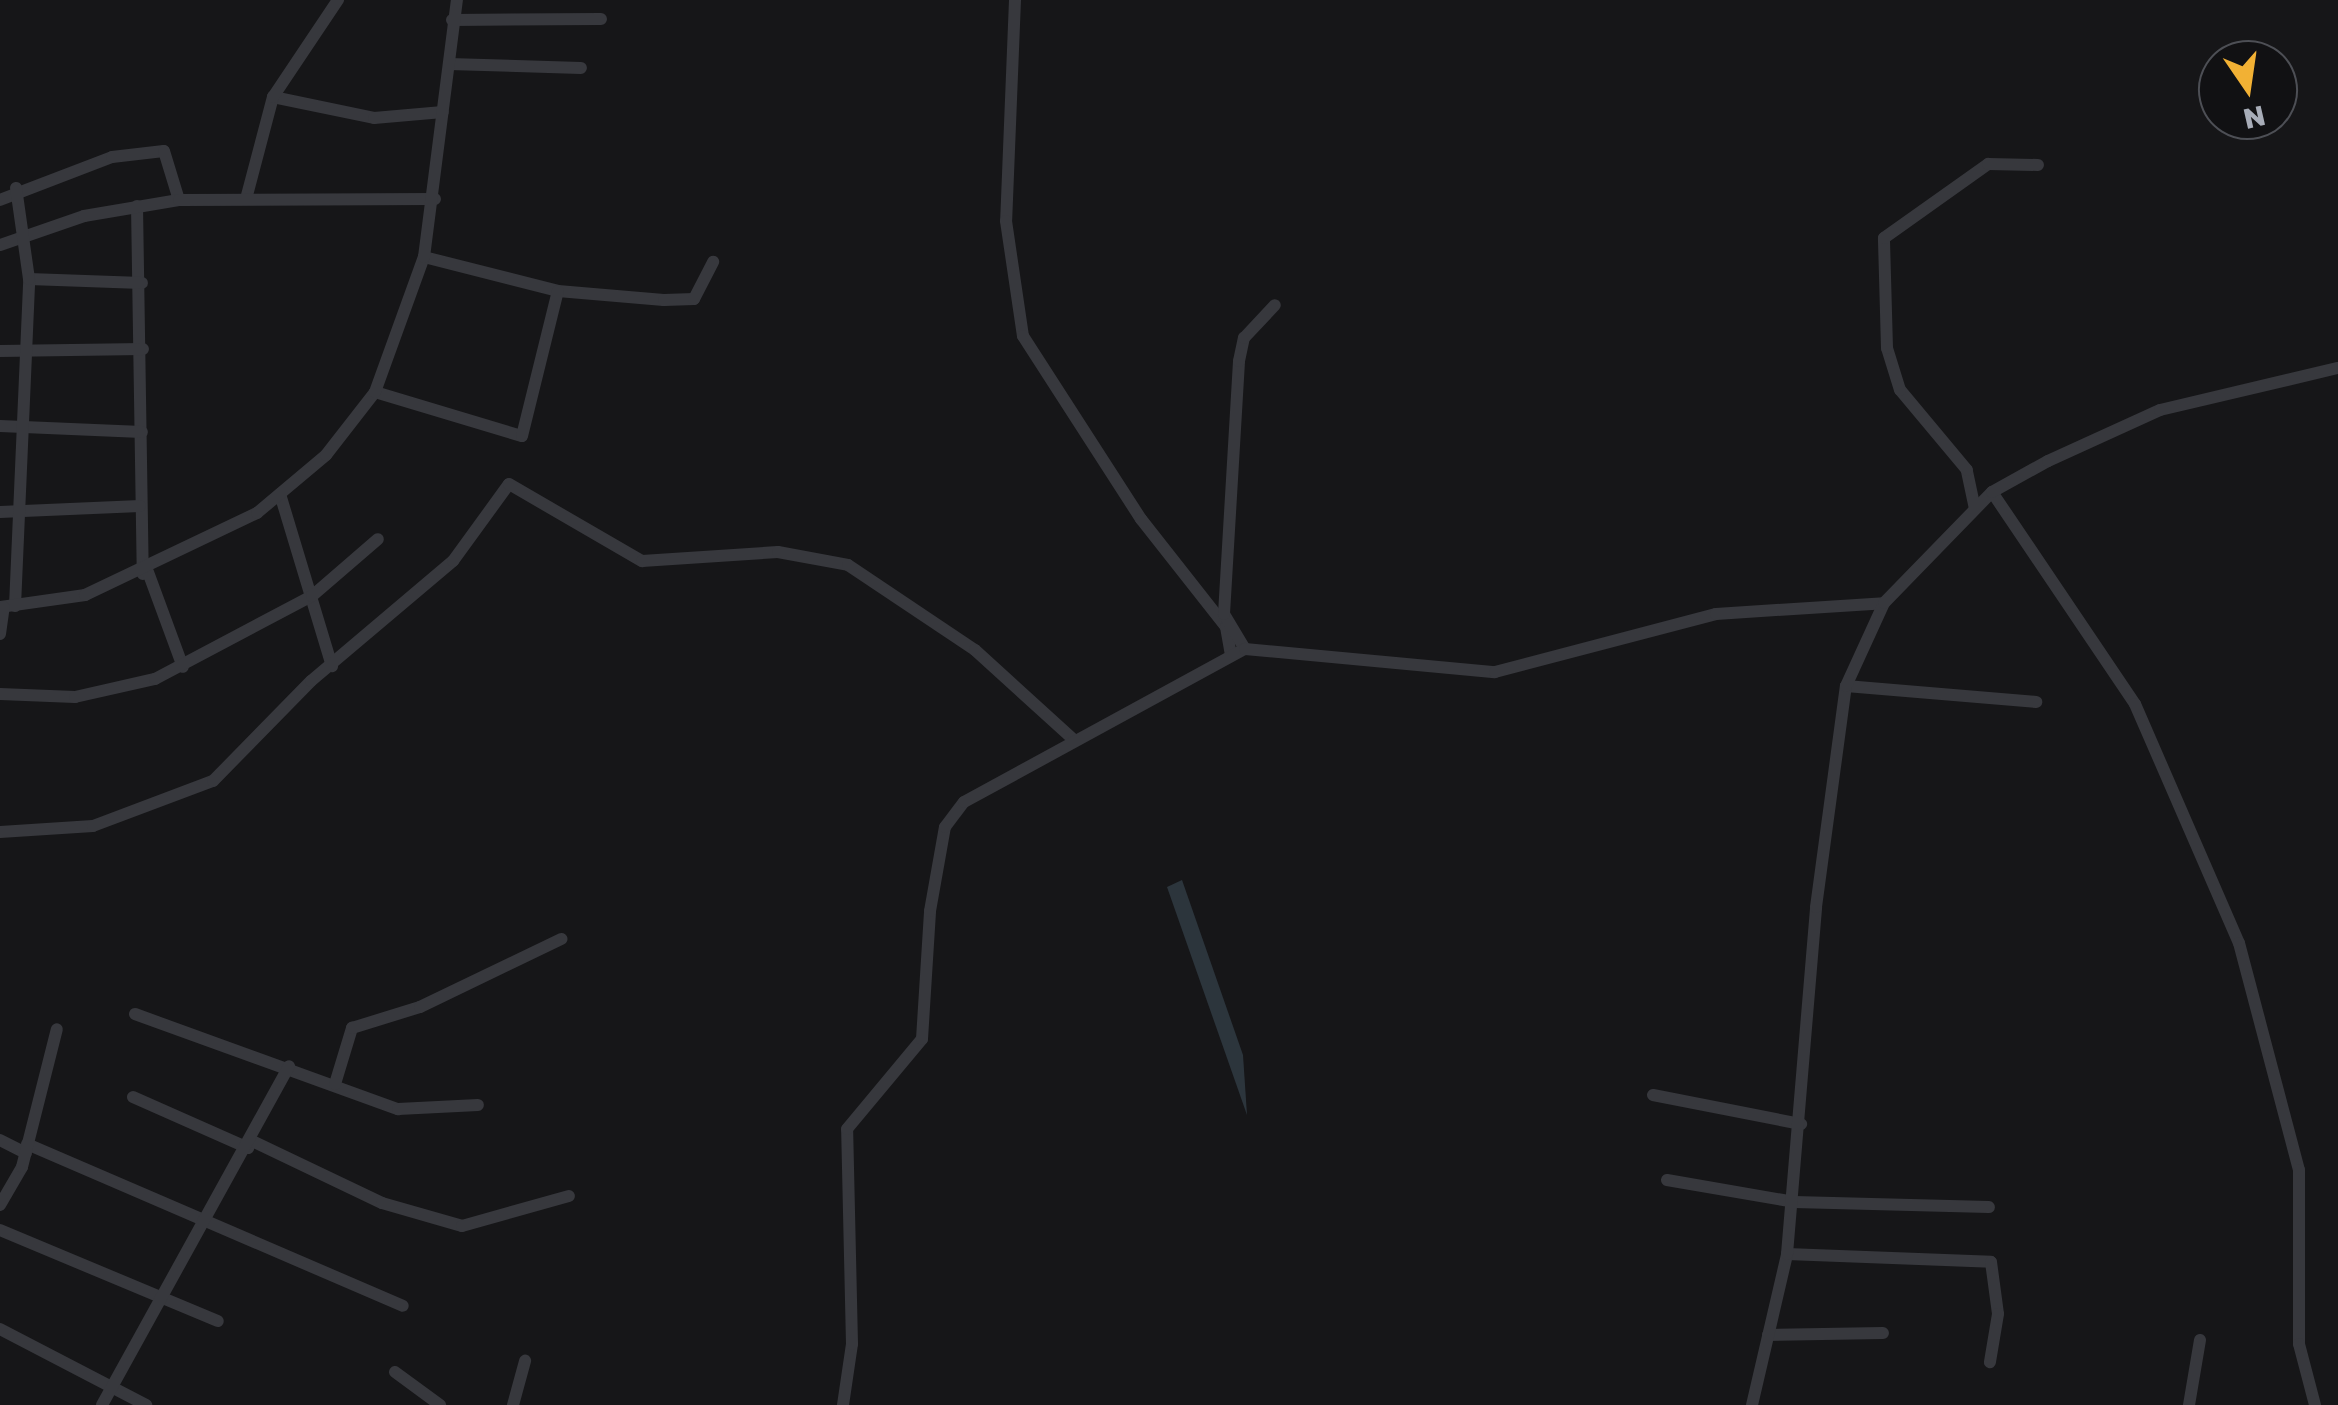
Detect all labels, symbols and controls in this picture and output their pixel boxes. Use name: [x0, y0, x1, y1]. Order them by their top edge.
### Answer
north arrow: [2198, 40, 2298, 140]
text: N: [2240, 99, 2268, 136]

